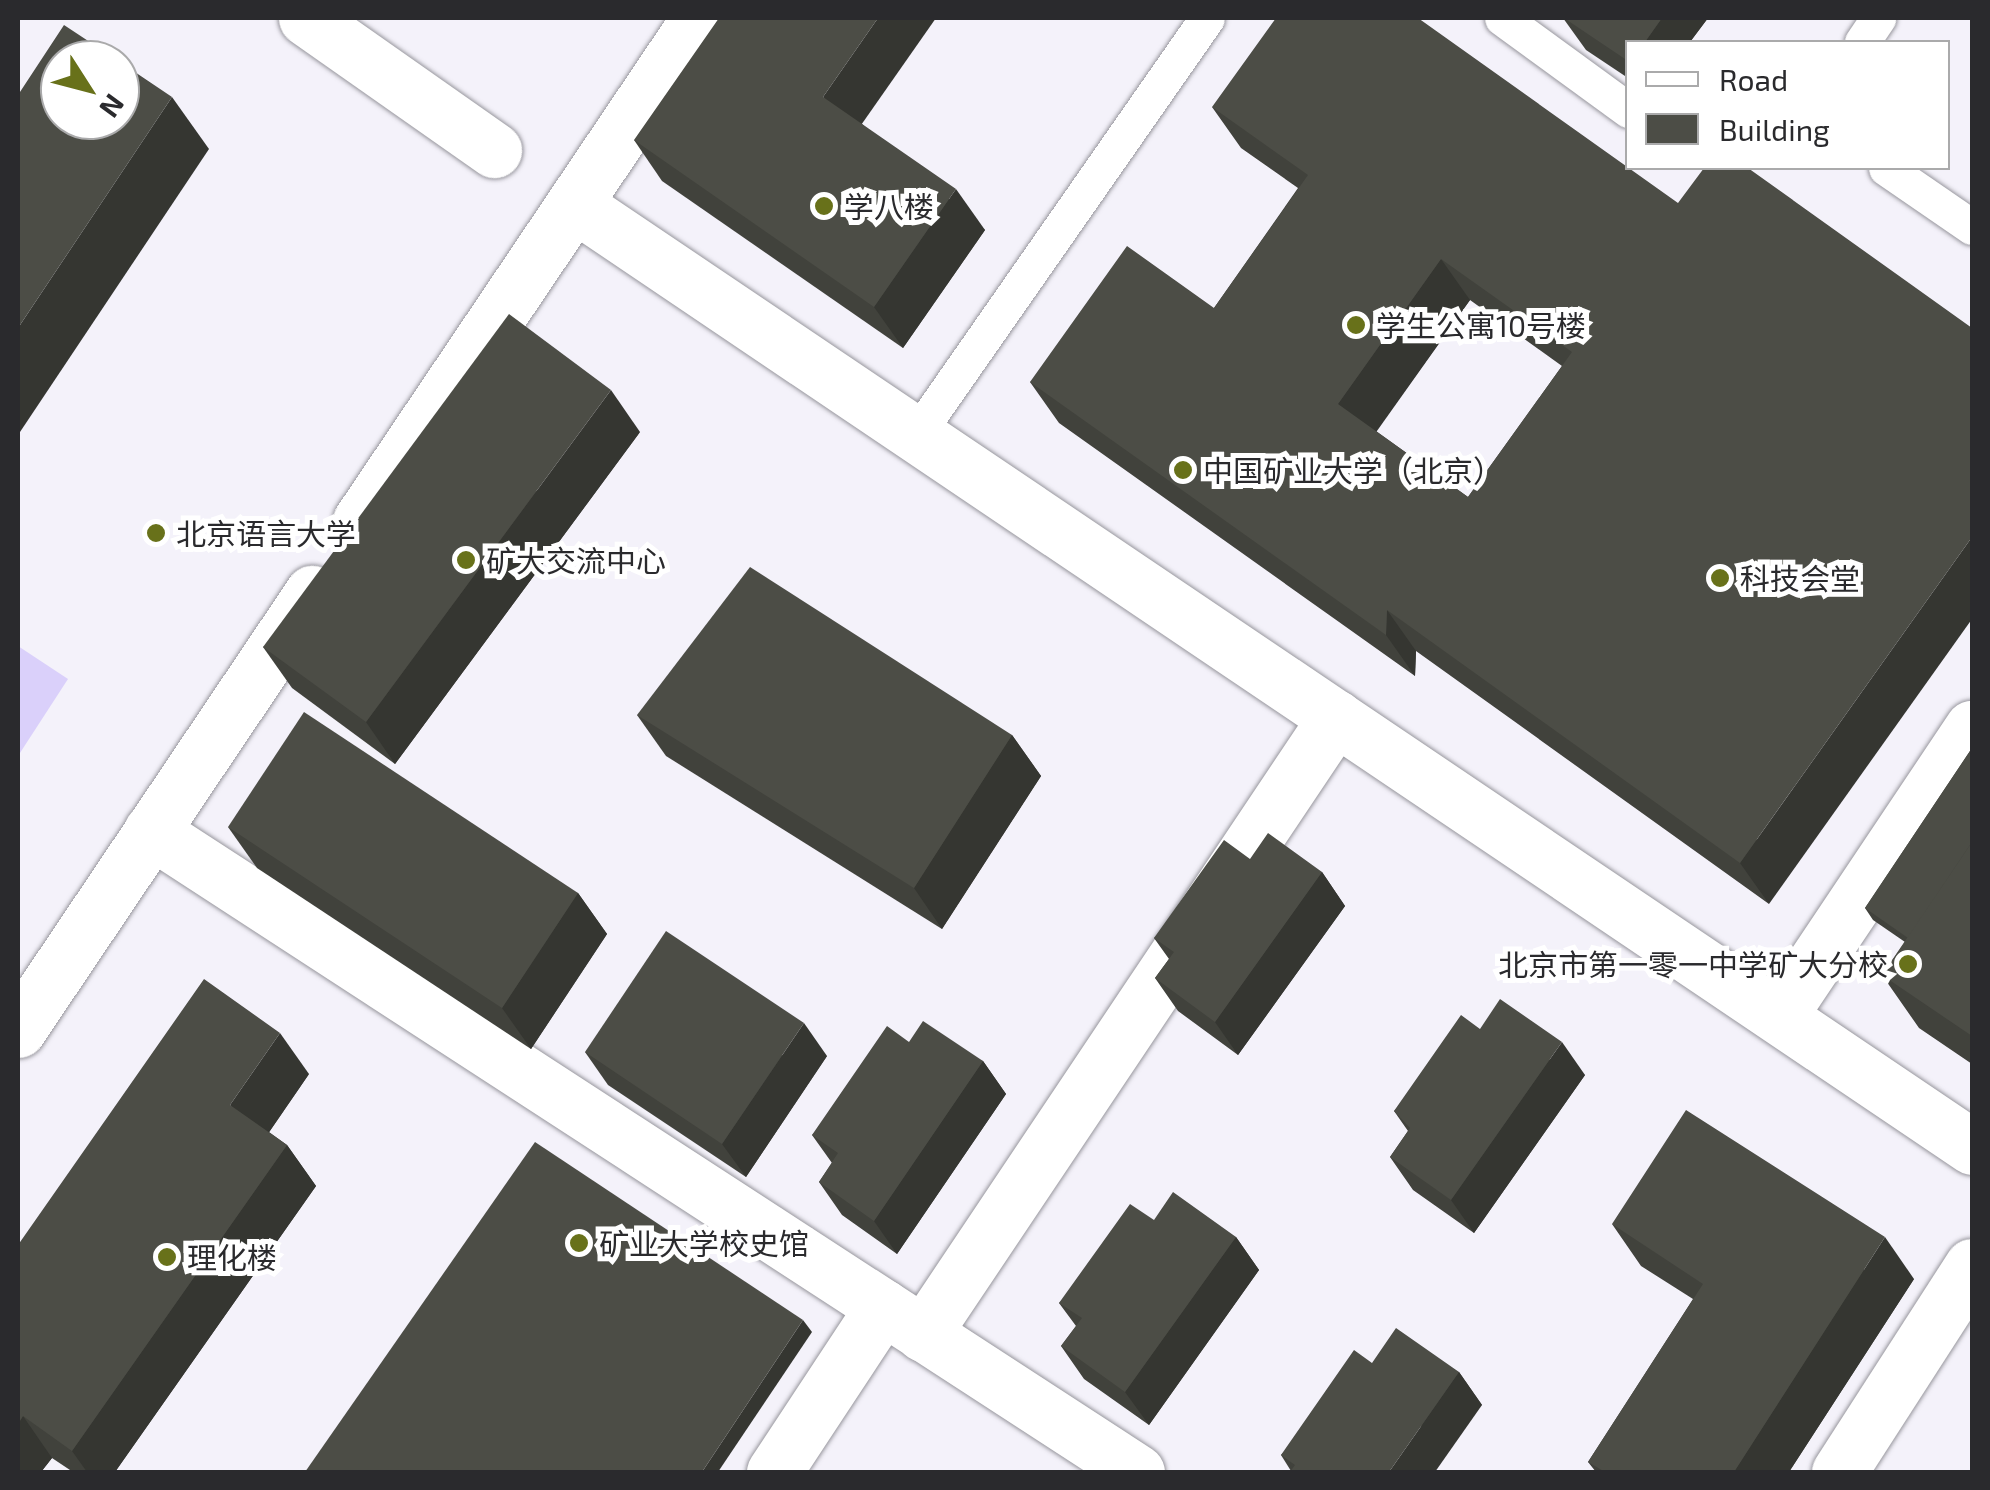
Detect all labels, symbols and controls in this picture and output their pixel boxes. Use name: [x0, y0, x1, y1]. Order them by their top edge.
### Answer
north arrow: [40, 40, 140, 140]
legend: [1625, 40, 1950, 170]
text: Road: [1719, 61, 1788, 97]
text: N: [93, 88, 132, 125]
text: Building: [1719, 111, 1830, 147]
place label: 学八楼: [844, 188, 934, 224]
marker: 学八楼: [813, 195, 835, 217]
place label: 学生公寓10号楼: [1376, 307, 1586, 343]
marker: 学生公寓10号楼: [1345, 314, 1367, 336]
place label: 中国矿业大学（北京）: [1203, 452, 1503, 488]
marker: 中国矿业大学（北京）: [1172, 459, 1194, 481]
place label: 北京语言大学: [176, 515, 356, 551]
marker: 北京语言大学: [145, 522, 167, 544]
place label: 矿大交流中心: [486, 542, 666, 578]
marker: 矿大交流中心: [455, 549, 477, 571]
place label: 科技会堂: [1740, 560, 1860, 596]
marker: 科技会堂: [1709, 567, 1731, 589]
place label: 北京市第一零一中学矿大分校: [1498, 946, 1888, 982]
marker: 北京市第一零一中学矿大分校: [1897, 953, 1919, 975]
place label: 矿业大学校史馆: [599, 1225, 809, 1261]
marker: 矿业大学校史馆: [568, 1232, 590, 1254]
place label: 理化楼: [187, 1239, 277, 1275]
marker: 理化楼: [156, 1246, 178, 1268]

